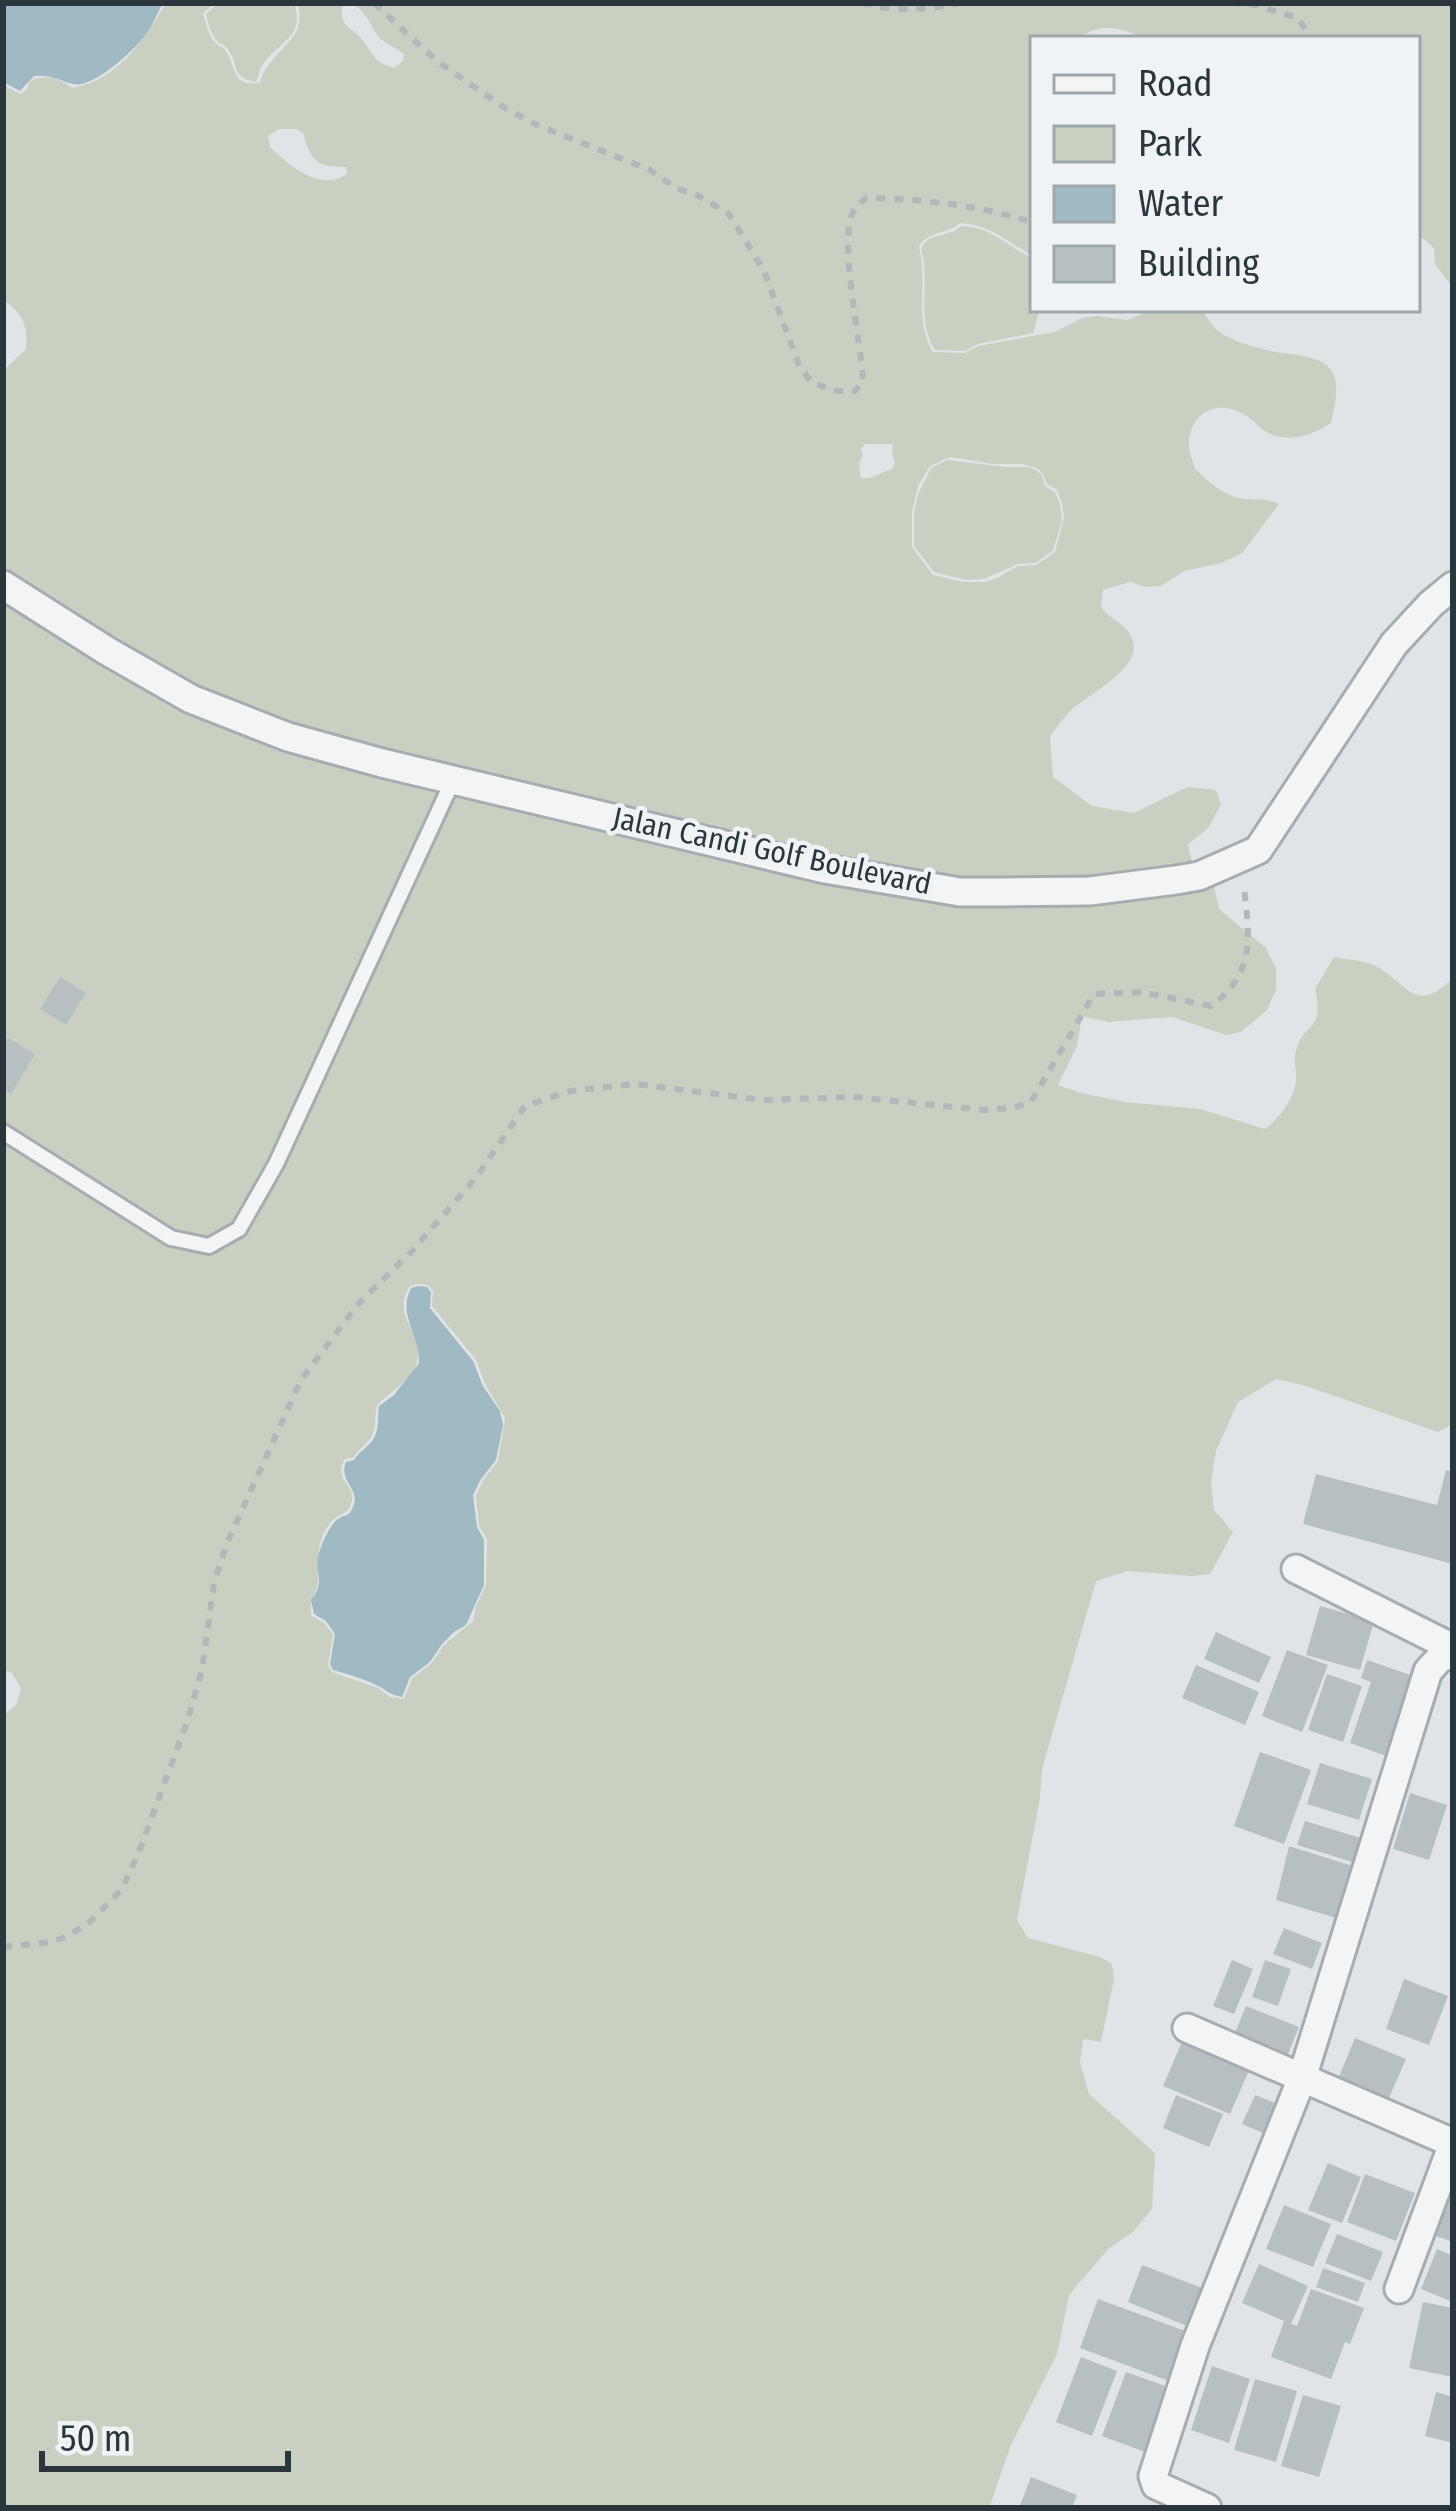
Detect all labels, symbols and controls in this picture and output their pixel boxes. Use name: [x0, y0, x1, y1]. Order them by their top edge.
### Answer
legend: [1030, 36, 1420, 312]
text: Road: [1138, 62, 1213, 106]
text: Park: [1138, 122, 1202, 166]
text: Water: [1138, 182, 1224, 226]
text: Building: [1138, 242, 1259, 286]
street label: Jalan Candi Golf Boulevard: [609, 800, 935, 902]
scale bar: [42, 2397, 288, 2471]
text: 50 m: [60, 2417, 131, 2461]

